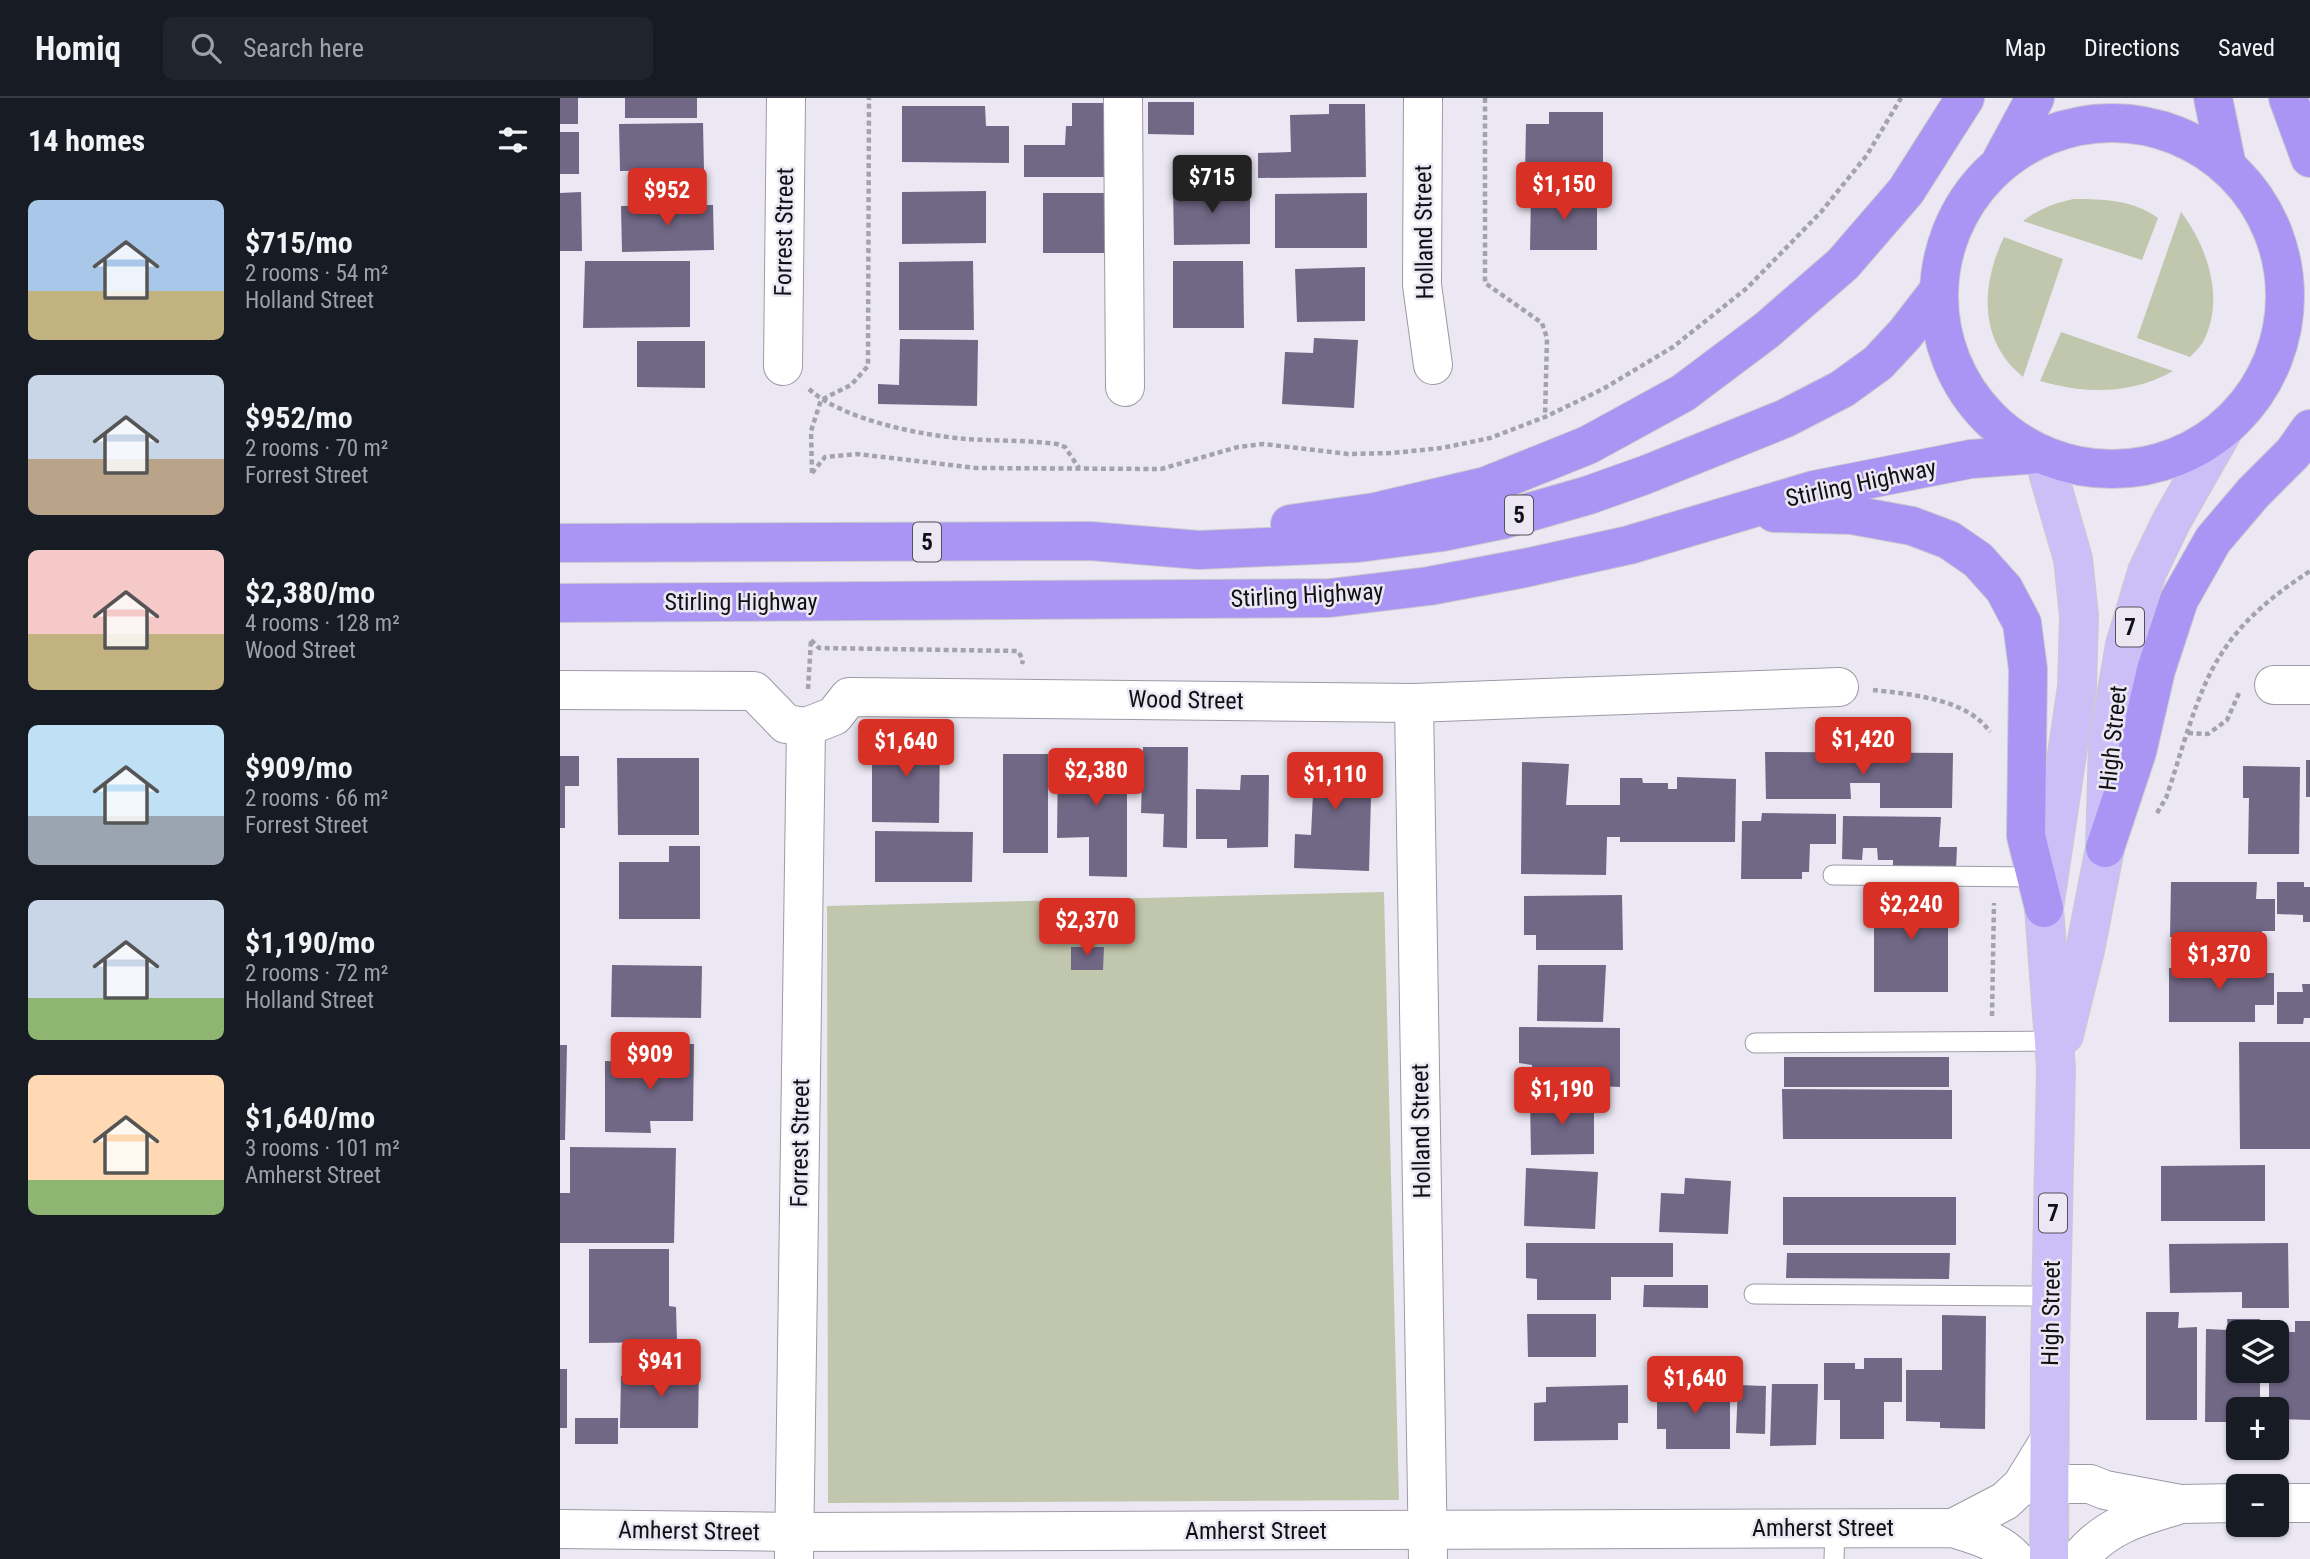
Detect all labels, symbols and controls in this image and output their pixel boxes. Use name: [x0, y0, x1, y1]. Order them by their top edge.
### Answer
search box: [163, 17, 653, 80]
text: Homiq: [35, 29, 121, 68]
icon: search: [187, 29, 225, 67]
text: Search here: [243, 33, 364, 63]
text: Map: [2005, 34, 2046, 62]
text: Directions: [2084, 34, 2180, 62]
text: Saved: [2218, 34, 2275, 62]
icon: filters: [494, 121, 532, 159]
text: 14 homes: [28, 123, 145, 158]
pin: $715: [1171, 156, 1253, 215]
pin: $1,150: [1507, 162, 1621, 222]
text: $715: [1189, 164, 1235, 191]
street label: Holland Street: [1409, 164, 1439, 300]
street label: Forrest Street: [769, 167, 799, 297]
pin: $952: [626, 169, 708, 228]
text: $1,150: [1532, 171, 1596, 198]
text: $952: [644, 177, 690, 204]
text: $715/mo: [245, 225, 353, 260]
icon: home: [84, 228, 168, 312]
text: 2 rooms · 54 m²: [245, 260, 388, 287]
text: Holland Street: [245, 287, 374, 314]
text: $952/mo: [245, 400, 353, 435]
icon: home: [84, 403, 168, 487]
text: 2 rooms · 70 m²: [245, 435, 388, 462]
street label: Stirling Highway: [1783, 453, 1939, 513]
text: Forrest Street: [245, 462, 368, 489]
road number: 5: [1505, 496, 1533, 534]
road number: 5: [913, 522, 941, 562]
text: $2,380/mo: [245, 575, 375, 610]
street label: Stirling Highway: [1230, 577, 1384, 613]
icon: home: [84, 578, 168, 662]
street label: Stirling Highway: [664, 588, 818, 616]
road number: 7: [2116, 607, 2144, 646]
text: 4 rooms · 128 m²: [245, 610, 400, 637]
text: Wood Street: [245, 637, 356, 664]
street label: High Street: [2094, 684, 2132, 792]
street label: Wood Street: [1128, 685, 1244, 715]
pin: $1,420: [1806, 718, 1920, 777]
pin: $1,640: [849, 720, 963, 779]
text: $1,420: [1831, 726, 1895, 753]
text: $1,640: [874, 728, 938, 755]
pin: $2,380: [1039, 748, 1153, 808]
text: $909/mo: [245, 750, 353, 785]
pin: $1,110: [1278, 752, 1392, 812]
icon: home: [84, 753, 168, 837]
text: $2,380: [1064, 757, 1128, 784]
text: $1,110: [1303, 761, 1367, 788]
text: 2 rooms · 66 m²: [245, 785, 388, 812]
text: Forrest Street: [245, 812, 368, 839]
pin: $2,240: [1854, 882, 1968, 942]
text: $2,240: [1879, 891, 1943, 918]
pin: $2,370: [1030, 898, 1144, 958]
text: $2,370: [1055, 907, 1119, 934]
text: $1,190/mo: [245, 925, 375, 960]
icon: home: [84, 928, 168, 1012]
pin: $1,370: [2162, 932, 2276, 992]
text: $1,370: [2187, 941, 2251, 968]
text: 2 rooms · 72 m²: [245, 960, 388, 987]
text: Holland Street: [245, 987, 374, 1014]
pin: $909: [609, 1032, 691, 1092]
text: $909: [627, 1041, 673, 1068]
street label: Holland Street: [1406, 1063, 1436, 1199]
pin: $1,190: [1505, 1068, 1619, 1127]
text: $1,190: [1530, 1076, 1594, 1103]
street label: Forrest Street: [785, 1078, 815, 1208]
text: $1,640/mo: [245, 1100, 375, 1135]
icon: home: [84, 1103, 168, 1187]
text: 3 rooms · 101 m²: [245, 1135, 400, 1162]
text: Amherst Street: [245, 1162, 381, 1189]
road number: 7: [2039, 1194, 2067, 1232]
street label: High Street: [2036, 1260, 2066, 1366]
map controls: [2226, 1320, 2289, 1537]
button: layers: [2226, 1320, 2289, 1383]
pin: $941: [620, 1340, 702, 1399]
text: $941: [638, 1348, 684, 1375]
pin: $1,640: [1638, 1356, 1752, 1416]
text: $1,640: [1663, 1365, 1727, 1392]
button: +: [2226, 1397, 2289, 1460]
button: −: [2226, 1474, 2289, 1537]
street label: Amherst Street: [1752, 1514, 1894, 1542]
street label: Amherst Street: [618, 1516, 760, 1546]
street label: Amherst Street: [1185, 1517, 1327, 1545]

